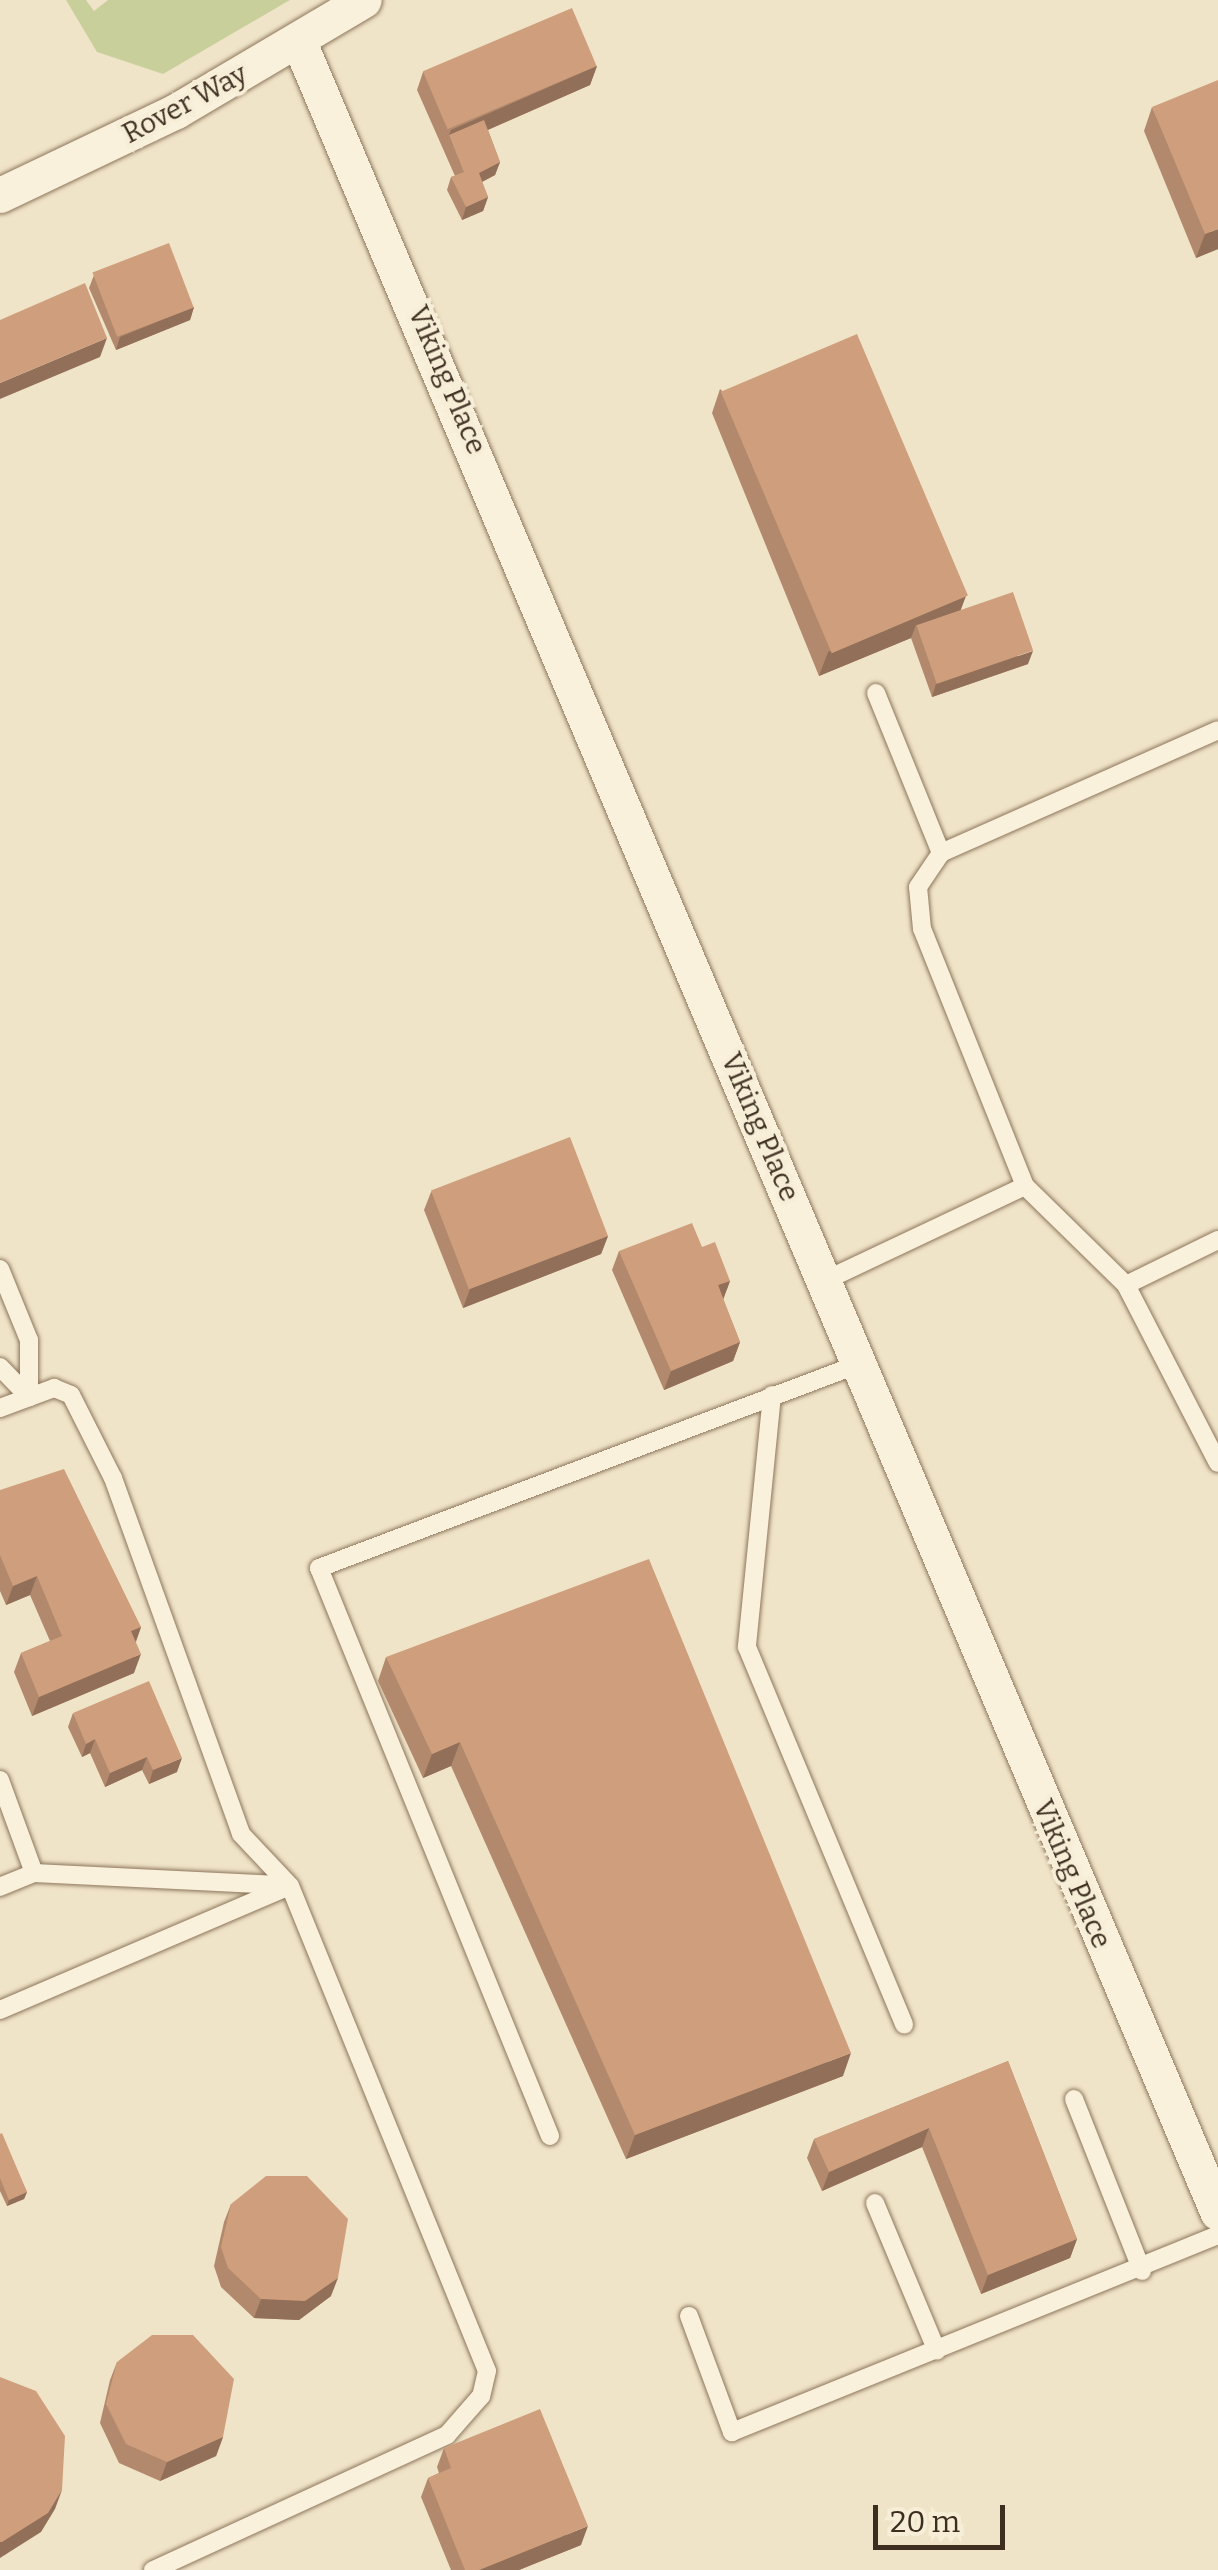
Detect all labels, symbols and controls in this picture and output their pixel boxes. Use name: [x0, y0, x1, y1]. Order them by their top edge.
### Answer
street label: Rover Way: [117, 57, 253, 151]
street label: Viking Place: [401, 301, 493, 459]
street label: Viking Place: [714, 1048, 806, 1206]
street label: Viking Place: [1026, 1795, 1118, 1953]
scale bar: [878, 2485, 1010, 2547]
text: 20 m: [890, 2504, 960, 2540]

